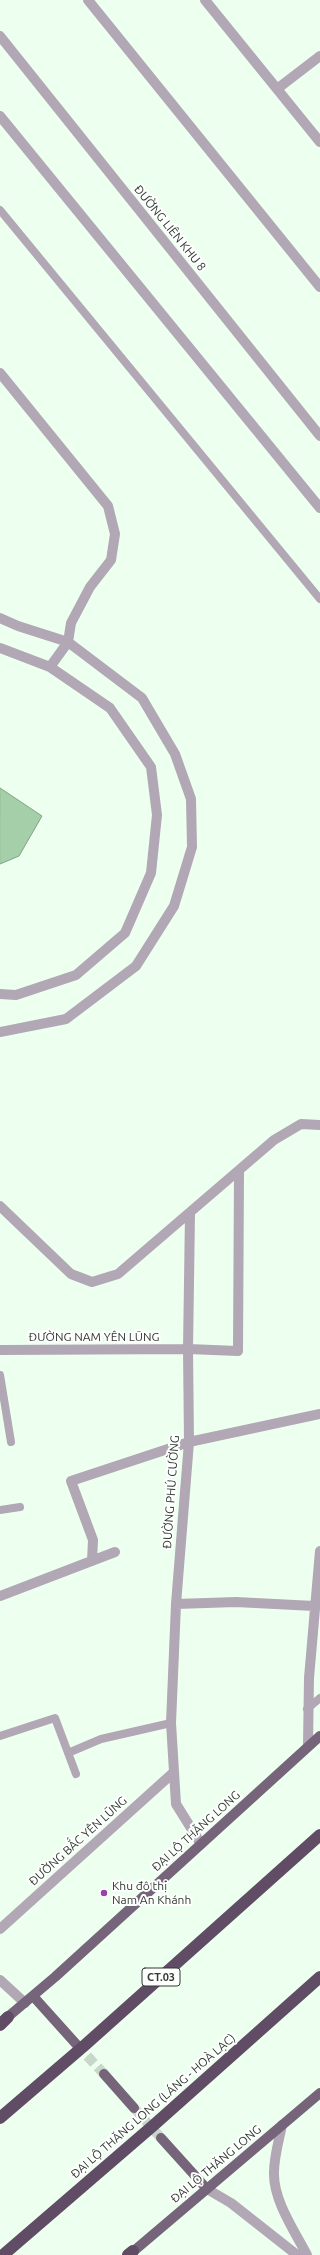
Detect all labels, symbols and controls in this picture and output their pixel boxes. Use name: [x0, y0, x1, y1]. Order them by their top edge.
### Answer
street label: ĐƯỜNG LIÊN KHU 8: [131, 182, 209, 274]
street label: ĐƯỜNG NAM YÊN LŨNG: [29, 1330, 159, 1344]
street label: ĐƯỜNG PHÚ CƯỜNG: [160, 1435, 182, 1549]
street label: ĐẠI LỘ THĂNG LONG: [149, 1788, 243, 1874]
street label: ĐƯỜNG BẮC YÊN LŨNG: [26, 1793, 130, 1889]
place label: Khu đô thị Nam An Khánh: [112, 1879, 191, 1907]
marker: Khu đô thị Nam An Khánh: [99, 1888, 109, 1898]
road number: CT.03: [142, 1968, 180, 1986]
street label: ĐẠI LỘ THĂNG LONG (LÁNG - HOÀ LẠC): [68, 2031, 238, 2181]
street label: ĐẠI LỘ THĂNG LONG: [168, 2122, 264, 2206]

